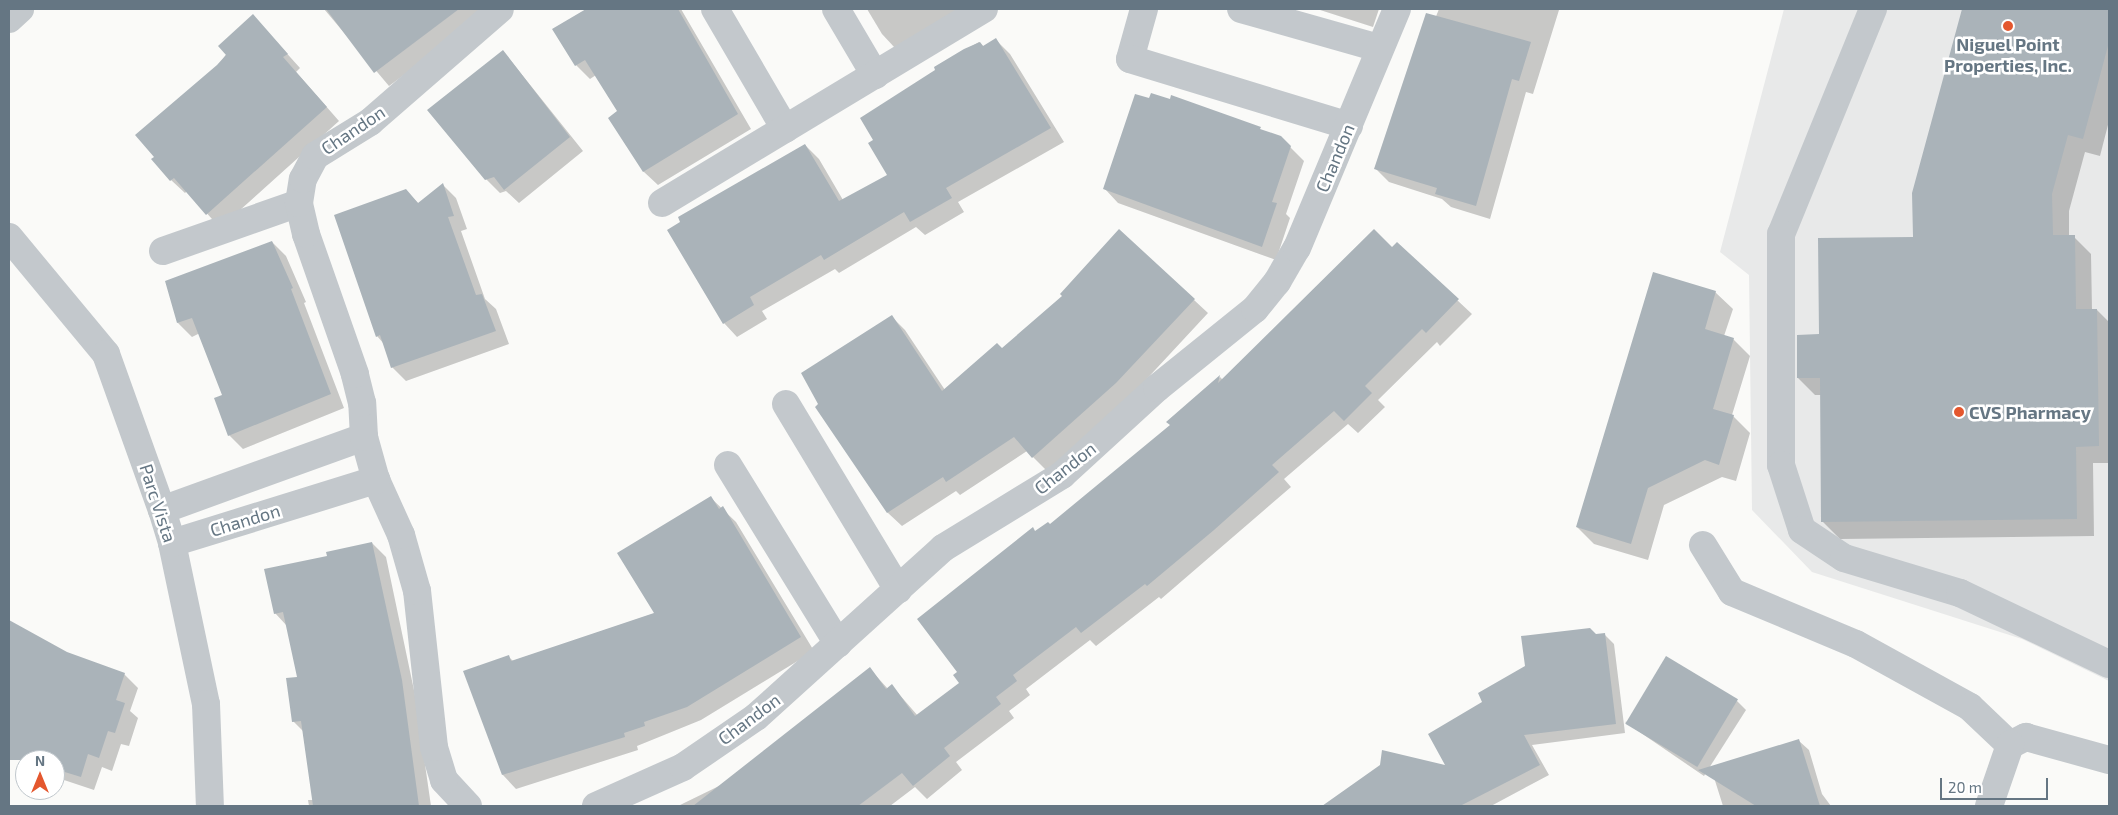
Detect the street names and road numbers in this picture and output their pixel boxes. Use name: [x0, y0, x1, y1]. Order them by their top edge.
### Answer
street label: Chandon: [317, 101, 389, 159]
street label: Chandon: [1311, 121, 1359, 195]
street label: Chandon: [1030, 437, 1100, 499]
street label: Parc Vista: [135, 461, 181, 545]
street label: Chandon: [207, 499, 283, 541]
street label: Chandon: [714, 689, 784, 749]

